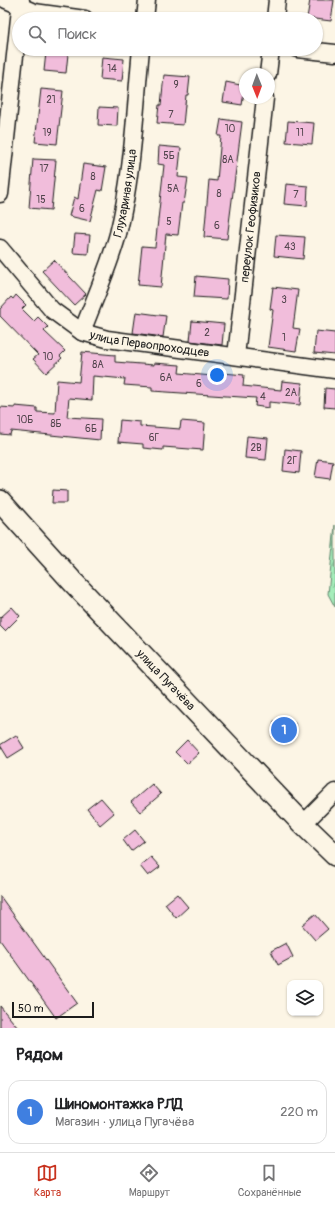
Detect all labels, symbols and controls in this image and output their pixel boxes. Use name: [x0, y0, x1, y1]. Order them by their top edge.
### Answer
search box: [12, 12, 323, 56]
icon: search: [26, 23, 48, 45]
text: Поиск: [58, 25, 97, 44]
house number: 14: [107, 63, 117, 75]
north arrow: [239, 68, 275, 104]
house number: 9: [173, 79, 179, 91]
house number: 21: [46, 94, 56, 106]
house number: 7: [168, 109, 174, 121]
house number: 10: [225, 123, 236, 135]
house number: 19: [42, 127, 52, 139]
house number: 11: [296, 127, 304, 139]
street label: Глухариная улица: [110, 148, 140, 239]
house number: 5Б: [163, 150, 175, 162]
house number: 8А: [222, 154, 234, 166]
house number: 17: [39, 163, 49, 175]
street label: переулок Геофизиков: [237, 170, 264, 283]
house number: 8: [90, 171, 96, 183]
house number: 5А: [167, 183, 179, 195]
house number: 8: [216, 188, 222, 200]
house number: 7: [293, 189, 299, 201]
house number: 15: [36, 194, 46, 206]
house number: 6: [79, 203, 85, 215]
house number: 5: [166, 216, 172, 228]
house number: 6: [214, 220, 220, 232]
house number: 43: [284, 241, 296, 253]
house number: 3: [281, 294, 287, 306]
street label: улица Первопроходцев: [87, 327, 211, 360]
house number: 2: [204, 327, 210, 339]
house number: 1: [282, 332, 286, 344]
house number: 10: [43, 351, 54, 363]
house number: 8А: [92, 359, 104, 371]
your location: [207, 365, 227, 385]
house number: 6А: [160, 372, 173, 384]
house number: 6: [196, 378, 202, 390]
house number: 2А: [285, 387, 298, 399]
house number: 4: [260, 391, 266, 403]
house number: 10Б: [17, 414, 33, 426]
house number: 8Б: [50, 418, 62, 430]
house number: 6Б: [85, 423, 97, 435]
house number: 6Г: [149, 432, 160, 444]
house number: 2В: [250, 442, 262, 454]
house number: 2Г: [287, 455, 297, 467]
street label: улица Пугачёва: [133, 645, 199, 714]
pin: 1: [271, 715, 297, 745]
map controls: [287, 980, 323, 1016]
button: layers: [287, 980, 323, 1016]
scale bar: [12, 1000, 94, 1019]
text: 50 m: [18, 1002, 44, 1015]
text: Рядом: [16, 1044, 63, 1065]
text: Шиномонтажка РЛД: [55, 1095, 182, 1114]
text: 1: [27, 1104, 33, 1120]
text: 220 m: [280, 1104, 318, 1120]
text: Магазин · улица Пугачёва: [55, 1114, 194, 1130]
tab: Карта: [34, 1162, 61, 1199]
tab: Маршрут: [129, 1162, 170, 1199]
tab: Сохранённые: [238, 1162, 301, 1199]

